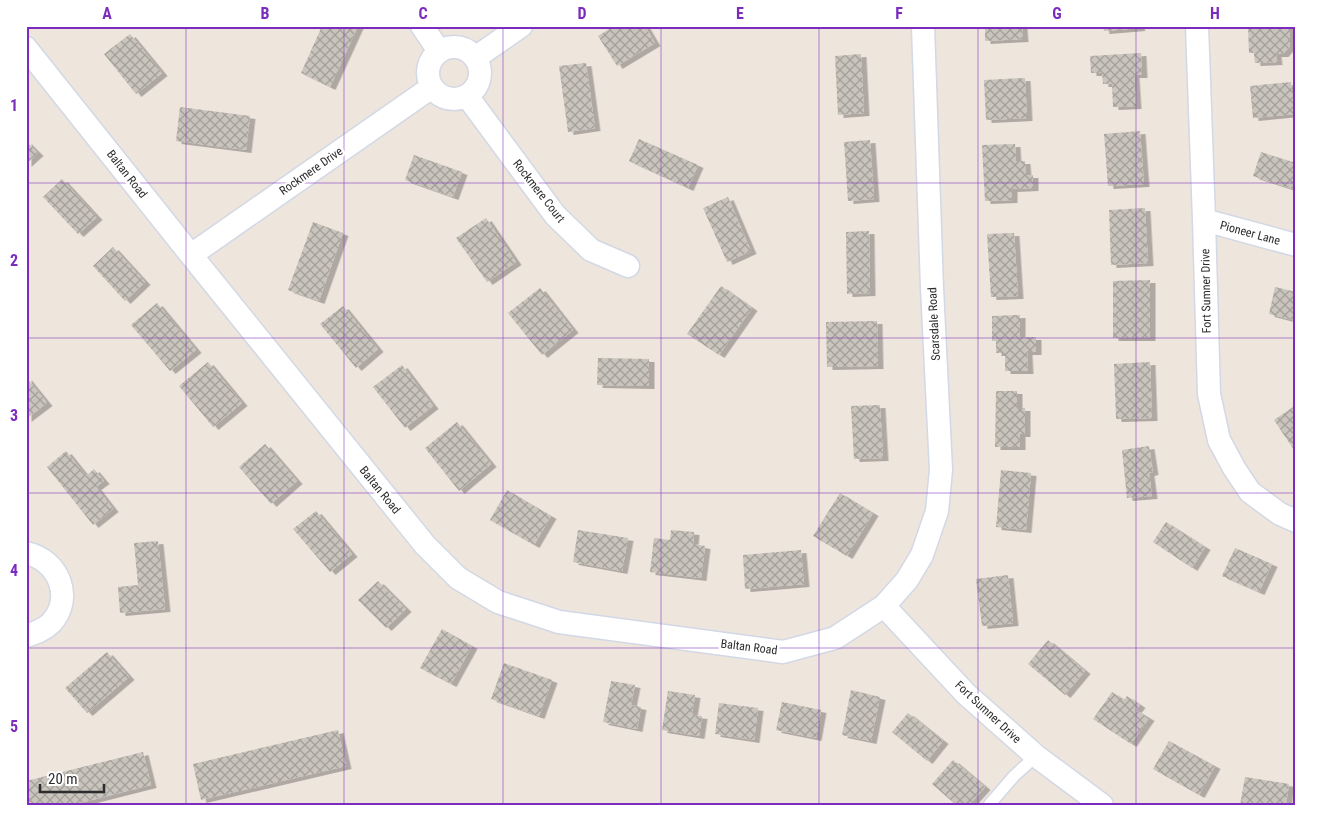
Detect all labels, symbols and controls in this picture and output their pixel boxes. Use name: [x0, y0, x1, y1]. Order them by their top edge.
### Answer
text: A: [102, 4, 112, 23]
text: B: [261, 4, 270, 23]
text: C: [418, 4, 428, 23]
text: D: [577, 4, 587, 23]
text: E: [736, 4, 744, 23]
text: F: [895, 4, 903, 23]
text: G: [1052, 4, 1062, 23]
text: H: [1210, 4, 1220, 23]
text: 1: [10, 96, 18, 115]
street label: Rockmere Drive: [277, 144, 346, 198]
street label: Baltan Road: [104, 147, 150, 201]
street label: Rockmere Court: [510, 157, 568, 226]
street label: Pioneer Lane: [1218, 218, 1282, 248]
street label: Fort Sumner Drive: [1198, 248, 1214, 334]
text: 2: [10, 251, 18, 270]
street label: Scarsdale Road: [925, 287, 943, 361]
text: 3: [10, 406, 18, 425]
street label: Baltan Road: [357, 463, 403, 517]
text: 4: [10, 561, 18, 580]
street label: Baltan Road: [720, 637, 778, 657]
street label: Fort Sumner Drive: [952, 678, 1024, 746]
text: 5: [10, 717, 18, 736]
scale bar: [40, 761, 104, 793]
text: 20 m: [48, 770, 78, 788]

